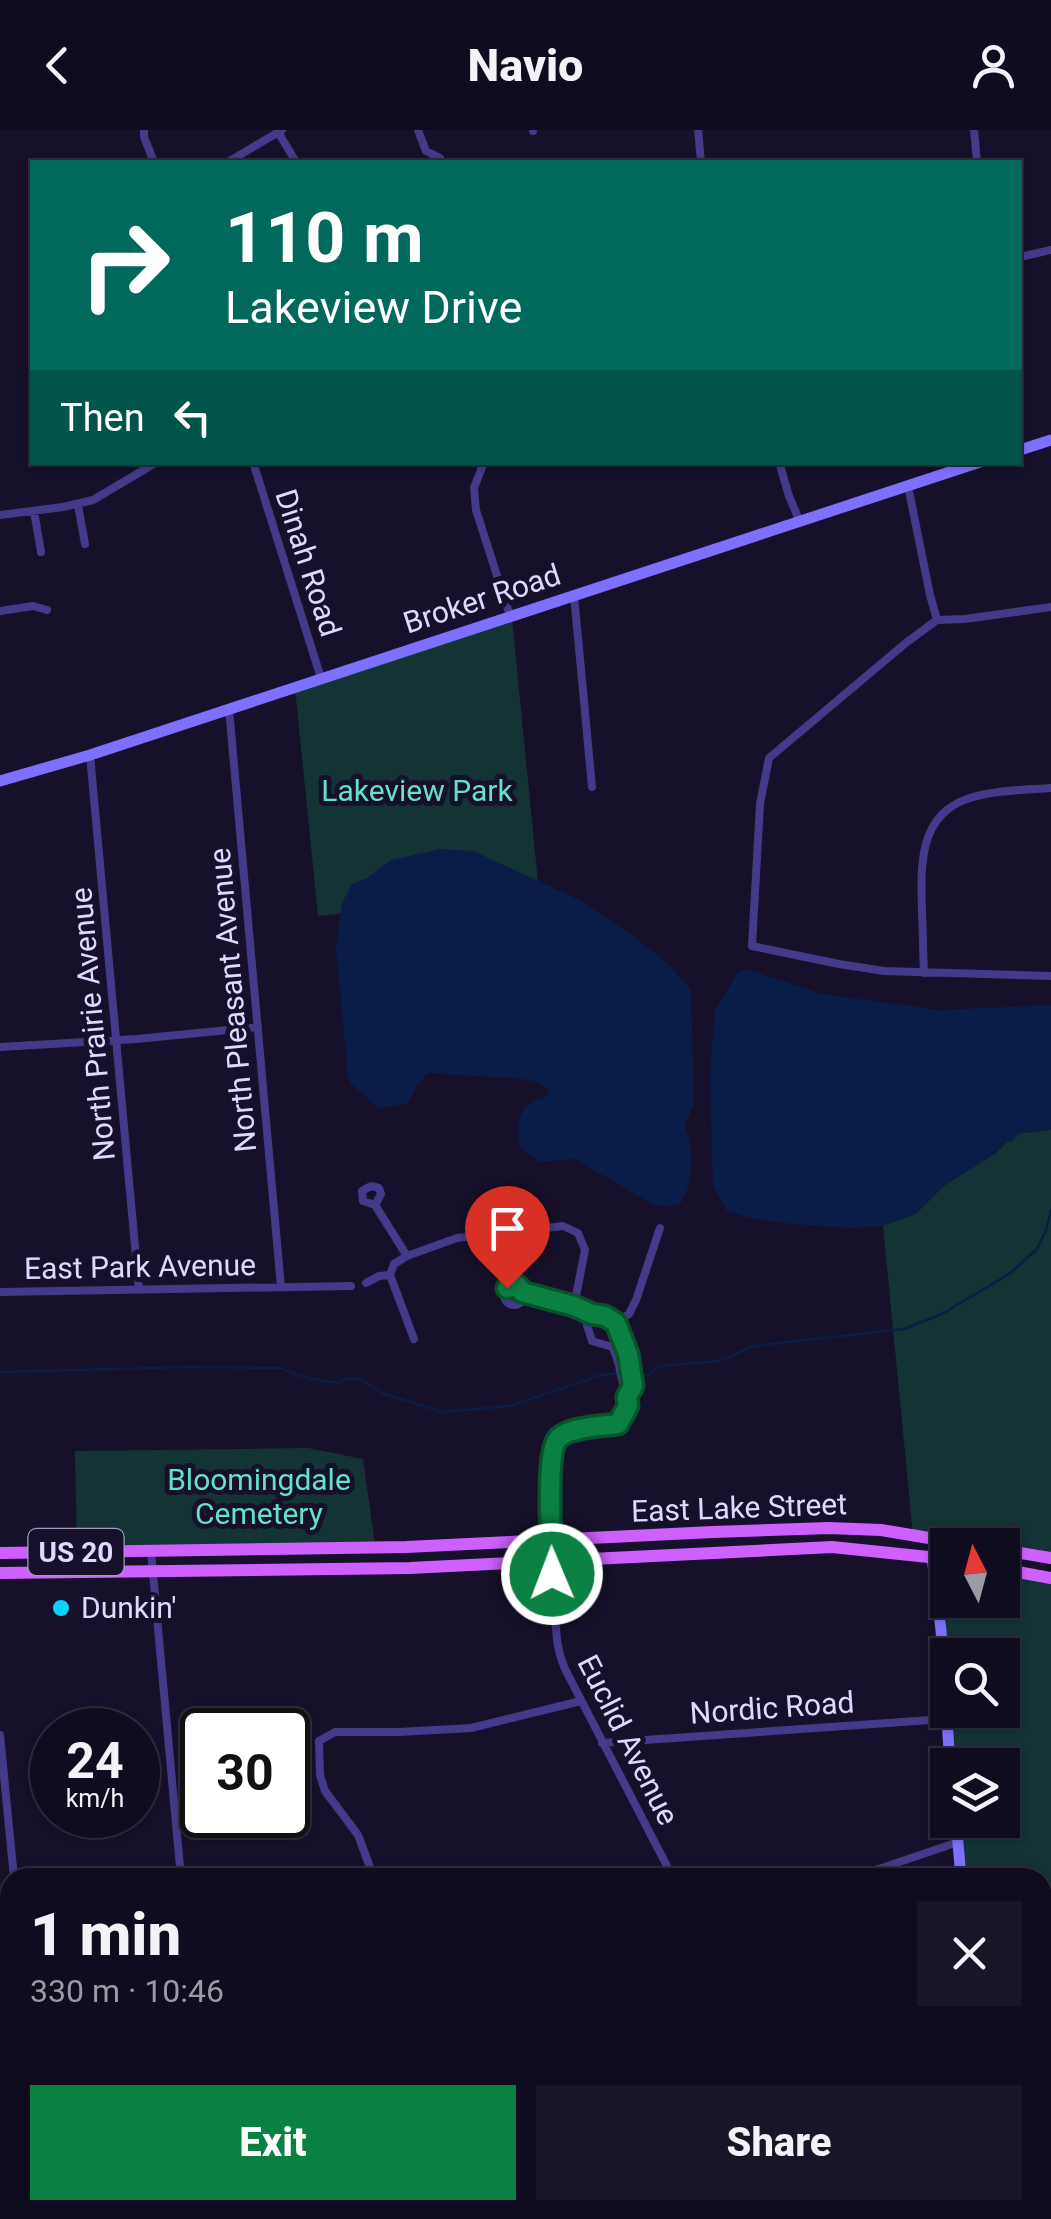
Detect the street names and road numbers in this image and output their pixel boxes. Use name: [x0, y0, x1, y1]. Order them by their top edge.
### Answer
street label: Dinah Road: [268, 485, 349, 641]
street label: Broker Road: [399, 557, 565, 640]
street label: North Pleasant Avenue: [202, 846, 263, 1154]
street label: North Prairie Avenue: [63, 886, 122, 1162]
street label: East Park Avenue: [24, 1247, 256, 1286]
street label: East Lake Street: [630, 1486, 848, 1529]
road number: US 20: [28, 1529, 124, 1575]
street label: Euclid Avenue: [571, 1649, 686, 1831]
street label: Nordic Road: [689, 1684, 855, 1731]

